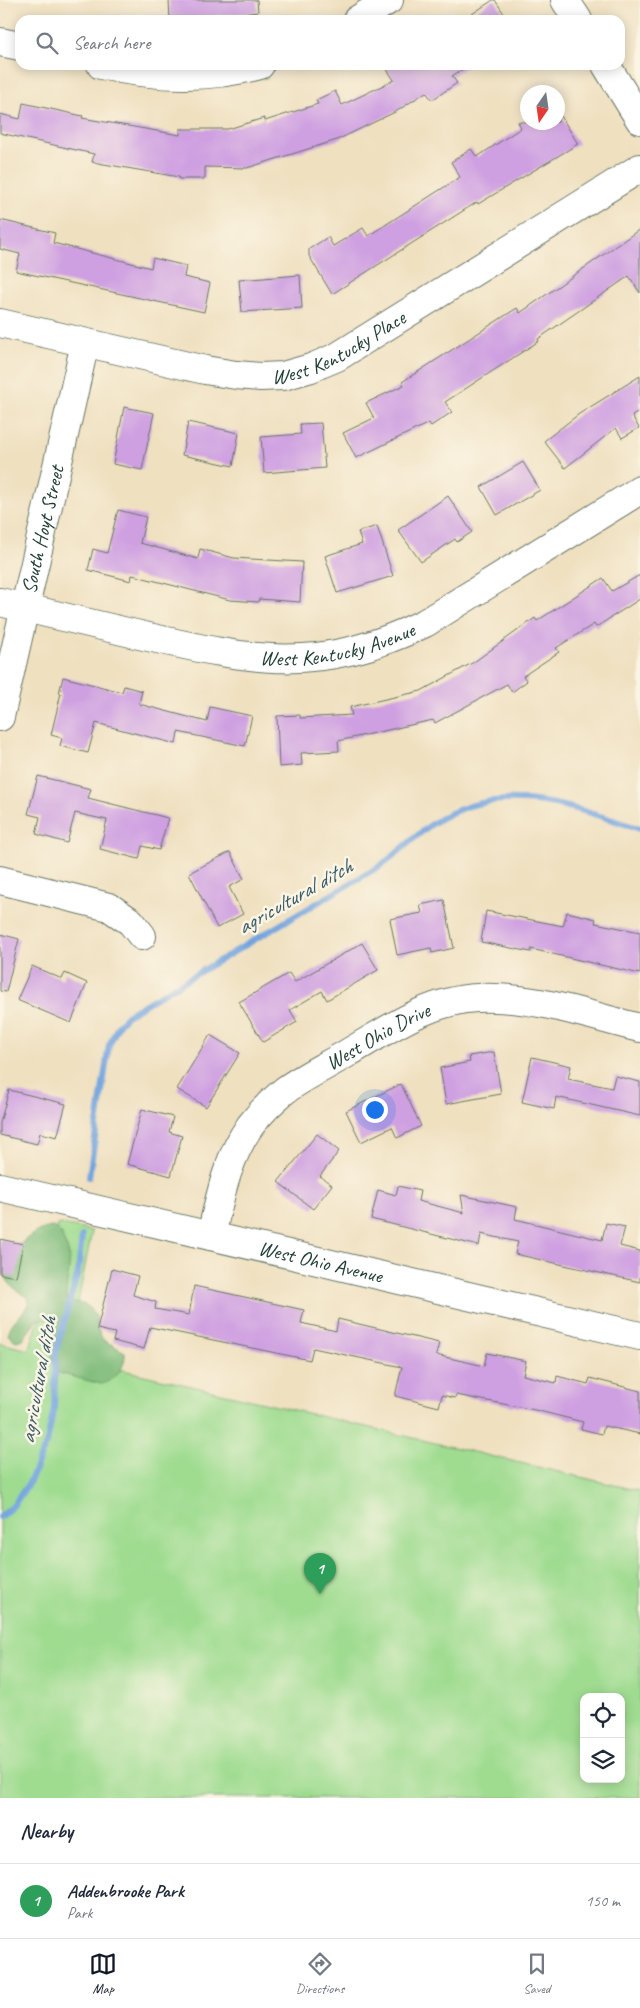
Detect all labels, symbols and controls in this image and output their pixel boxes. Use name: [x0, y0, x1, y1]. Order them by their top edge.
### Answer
search box: [15, 15, 625, 70]
icon: search: [33, 29, 61, 57]
text: Search here: [73, 31, 150, 55]
north arrow: [520, 85, 565, 130]
street label: West Kentucky Place: [271, 304, 411, 389]
street label: South Hoyt Street: [15, 461, 70, 596]
street label: West Kentucky Avenue: [259, 616, 420, 671]
water label: agricultural ditch: [232, 852, 359, 941]
street label: West Ohio Drive: [321, 997, 435, 1076]
your location: [362, 1097, 388, 1123]
street label: West Ohio Avenue: [256, 1235, 386, 1289]
water label: agricultural ditch: [13, 1312, 63, 1446]
pin: 1: [304, 1553, 336, 1594]
map controls: [580, 1693, 625, 1783]
button: locate: [580, 1693, 625, 1738]
button: layers: [580, 1738, 625, 1783]
text: Nearby: [20, 1818, 73, 1844]
text: Addenbrooke Park: [67, 1879, 184, 1903]
text: 1: [32, 1891, 40, 1911]
text: 150 m: [586, 1891, 620, 1911]
text: Park: [67, 1903, 92, 1923]
tab: Map: [89, 1950, 117, 1997]
tab: Directions: [296, 1950, 344, 1997]
tab: Saved: [523, 1950, 551, 1997]

